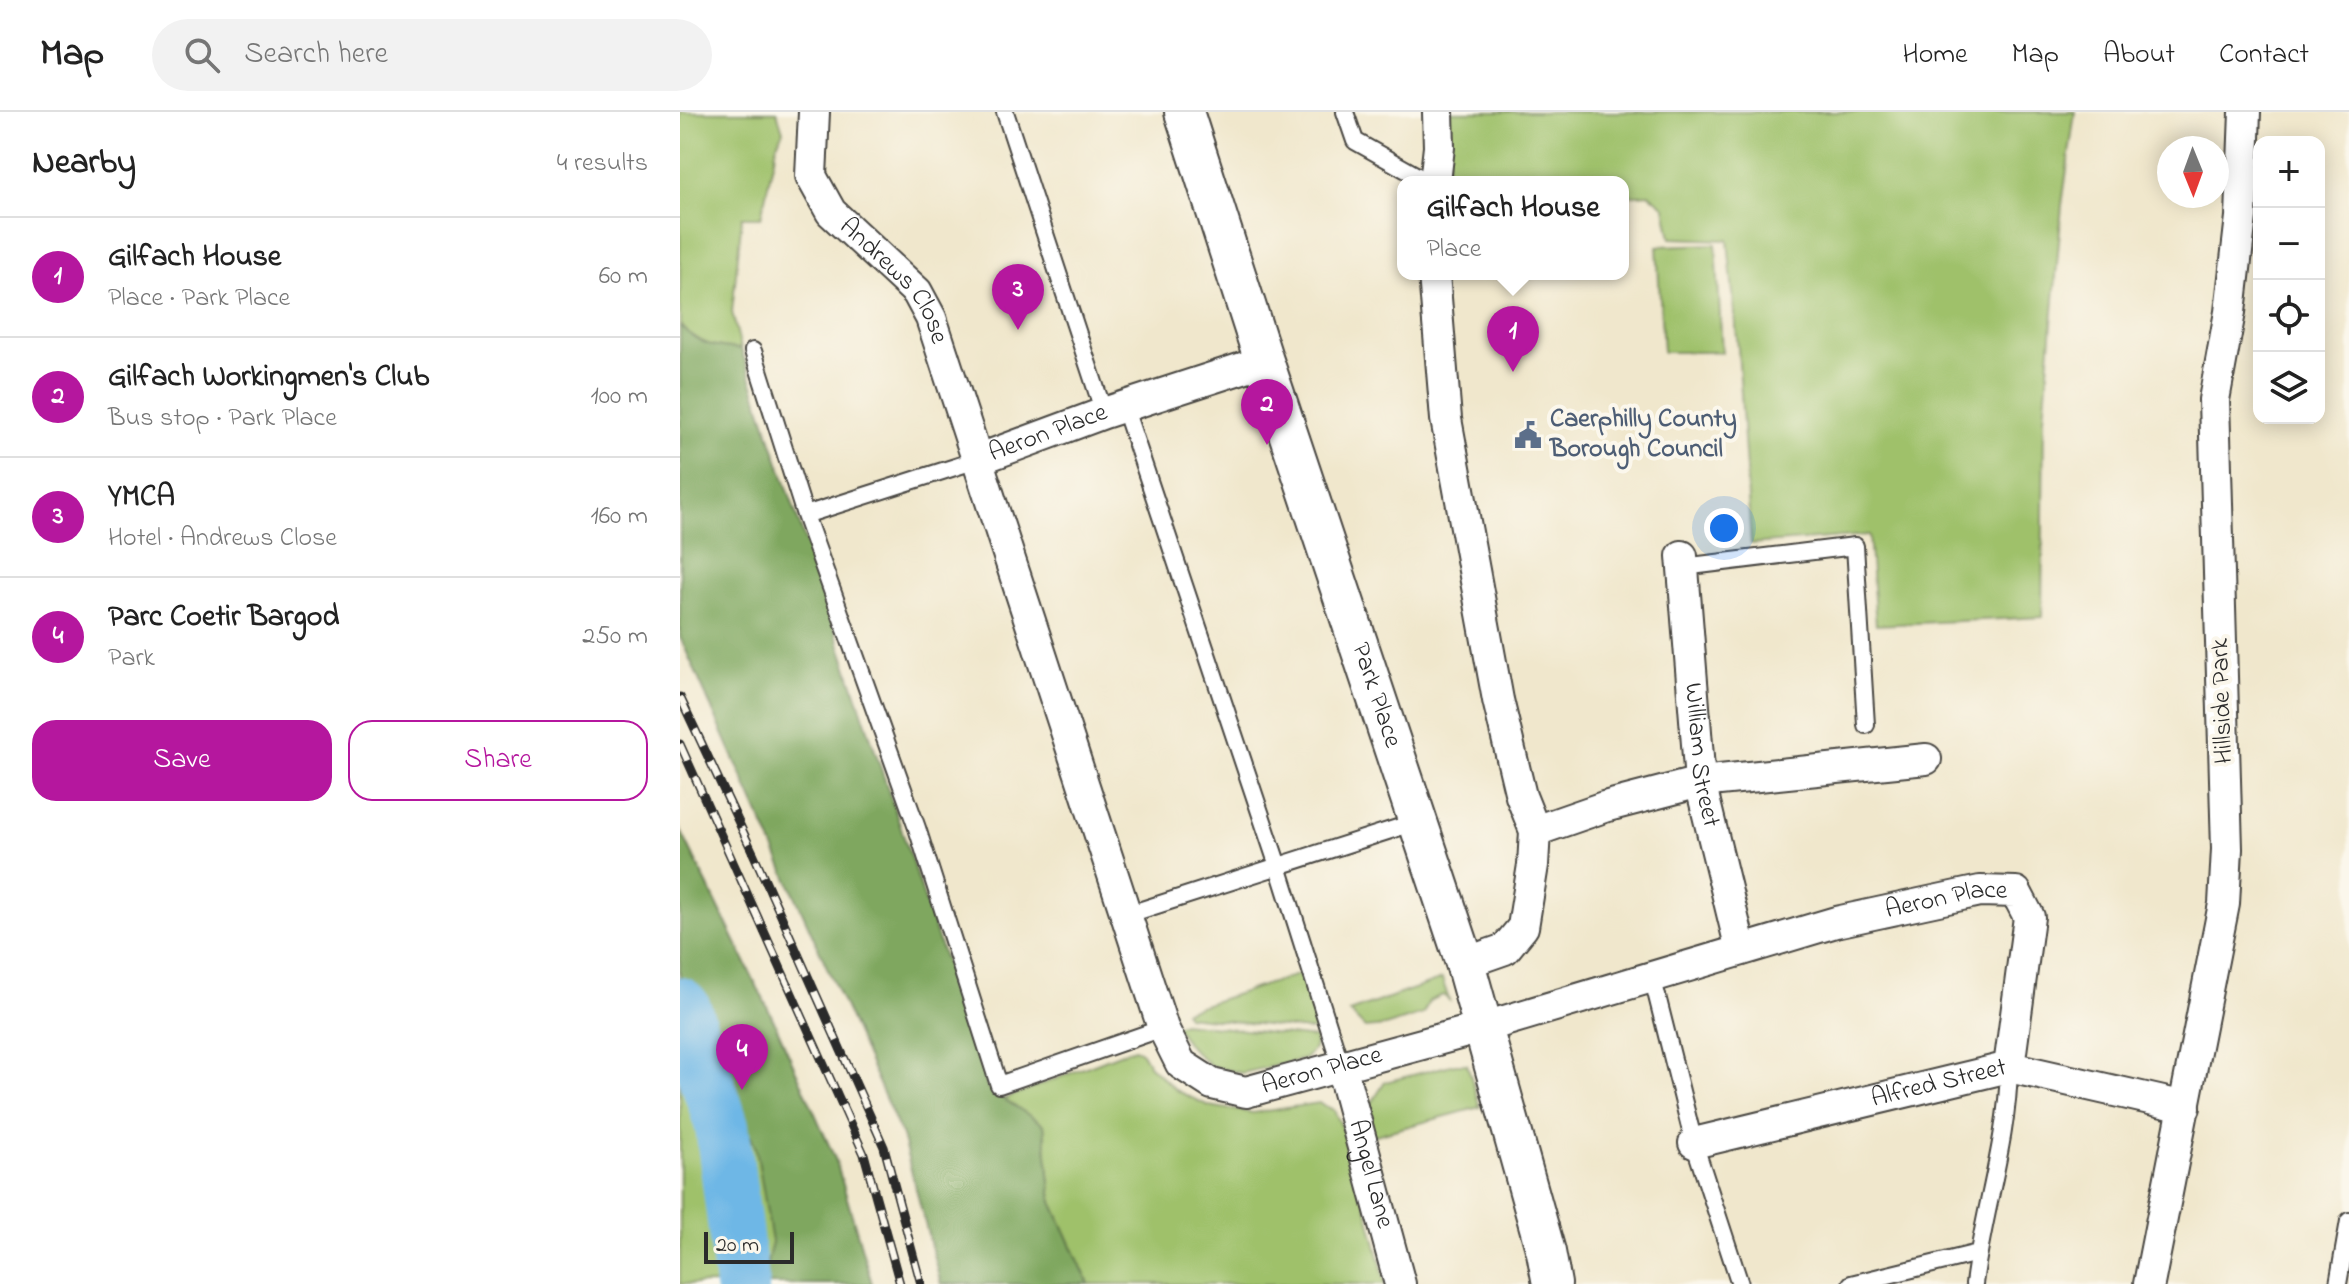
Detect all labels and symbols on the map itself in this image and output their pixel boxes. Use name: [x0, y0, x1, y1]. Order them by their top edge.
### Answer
north arrow: [2157, 136, 2229, 208]
street label: Andrews Close: [830, 209, 957, 349]
pin: 3: [992, 264, 1044, 330]
pin: 1: [1487, 306, 1539, 372]
pin: 2: [1241, 379, 1293, 445]
street label: Aeron Place: [984, 394, 1113, 473]
place label: Caerphilly County Borough Council: [1549, 401, 1737, 470]
public building icon: Caerphilly County Borough Council: [1513, 420, 1543, 450]
your location: [1704, 508, 1744, 548]
street label: Hillside Park: [2202, 637, 2244, 765]
street label: Park Place: [1340, 638, 1411, 753]
street label: William Street: [1673, 681, 1729, 832]
street label: Aeron Place: [1882, 872, 2008, 930]
pin: 4: [716, 1024, 768, 1090]
street label: Aeron Place: [1257, 1037, 1387, 1106]
street label: Alfred Street: [1867, 1049, 2011, 1119]
street label: Angel Lane: [1337, 1115, 1403, 1233]
scale bar: [704, 1228, 794, 1264]

